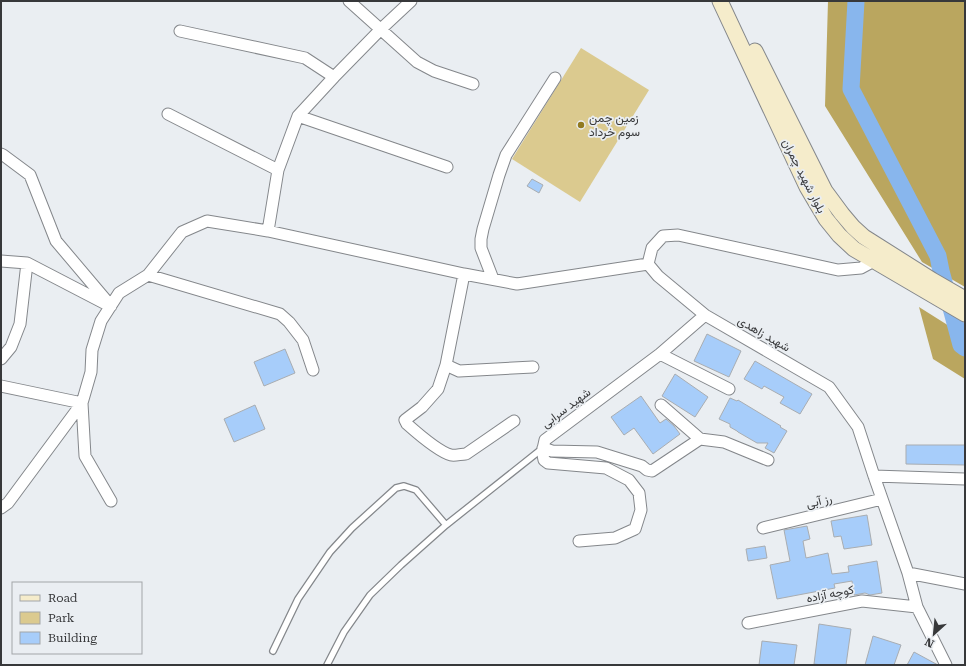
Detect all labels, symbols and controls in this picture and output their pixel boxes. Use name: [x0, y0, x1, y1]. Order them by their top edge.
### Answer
place label: زمین چمن سوم خرداد: [589, 111, 640, 140]
marker: زمین چمن سوم خرداد: [576, 120, 586, 130]
street label: بلوار شهید چمران: [778, 137, 829, 216]
street label: شهید زاهدی: [735, 313, 793, 356]
street label: شهید سرابی: [539, 385, 594, 432]
street label: رز آبی: [805, 491, 834, 512]
legend: [12, 582, 142, 654]
street label: کوچه آزاده: [805, 583, 855, 606]
text: Road: [48, 591, 78, 605]
text: Park: [48, 611, 75, 625]
north arrow: [914, 614, 954, 654]
text: Building: [48, 631, 97, 645]
text: N: [922, 635, 936, 650]

